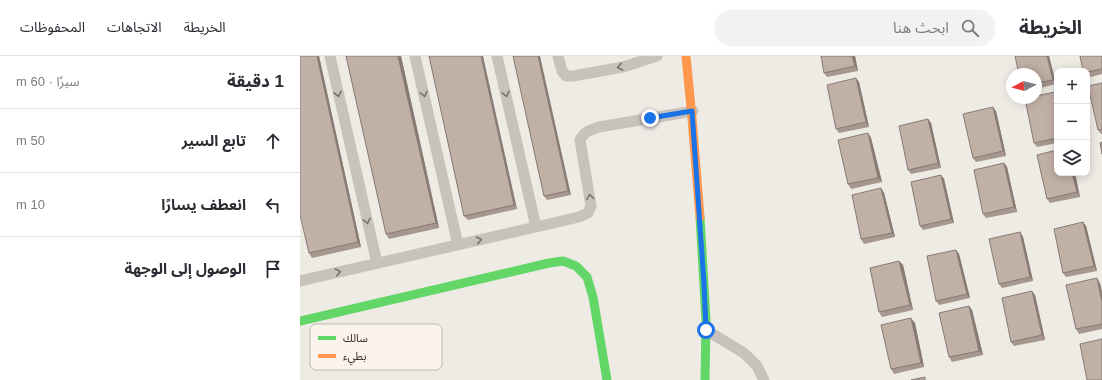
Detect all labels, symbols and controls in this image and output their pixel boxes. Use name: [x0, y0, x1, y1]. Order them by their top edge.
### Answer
search box: [715, 10, 995, 46]
icon: search: [959, 17, 981, 39]
text: الخريطة: [1019, 17, 1082, 38]
text: المحفوظات: [20, 19, 85, 35]
text: الاتجاهات: [107, 19, 162, 35]
text: الخريطة: [184, 19, 226, 35]
text: ابحث هنا: [893, 19, 949, 36]
one-way arrow: [617, 63, 623, 71]
north arrow: [1006, 68, 1042, 104]
map controls: [1054, 68, 1090, 176]
button: +: [1054, 68, 1090, 104]
text: 1 دقيقة: [227, 72, 284, 91]
text: سيرًا · 60 m: [16, 74, 79, 89]
one-way arrow: [334, 91, 342, 97]
one-way arrow: [419, 91, 427, 97]
one-way arrow: [501, 91, 509, 97]
button: −: [1054, 104, 1090, 140]
route end: [641, 109, 659, 127]
icon: ahead: [262, 130, 284, 152]
text: تابع السير: [182, 132, 246, 149]
text: 50 m: [16, 133, 45, 148]
button: layers: [1054, 140, 1090, 176]
icon: left: [262, 194, 284, 216]
one-way arrow: [586, 194, 595, 200]
text: انعطف يسارًا: [161, 196, 246, 213]
text: 10 m: [16, 197, 45, 212]
one-way arrow: [363, 218, 371, 224]
one-way arrow: [475, 237, 482, 245]
icon: arrive: [262, 258, 284, 280]
text: الوصول إلى الوجهة: [124, 260, 246, 277]
one-way arrow: [335, 268, 341, 276]
route start: [697, 321, 715, 339]
legend: [310, 324, 442, 370]
text: سالك: [343, 332, 368, 344]
text: بطيء: [343, 350, 366, 366]

